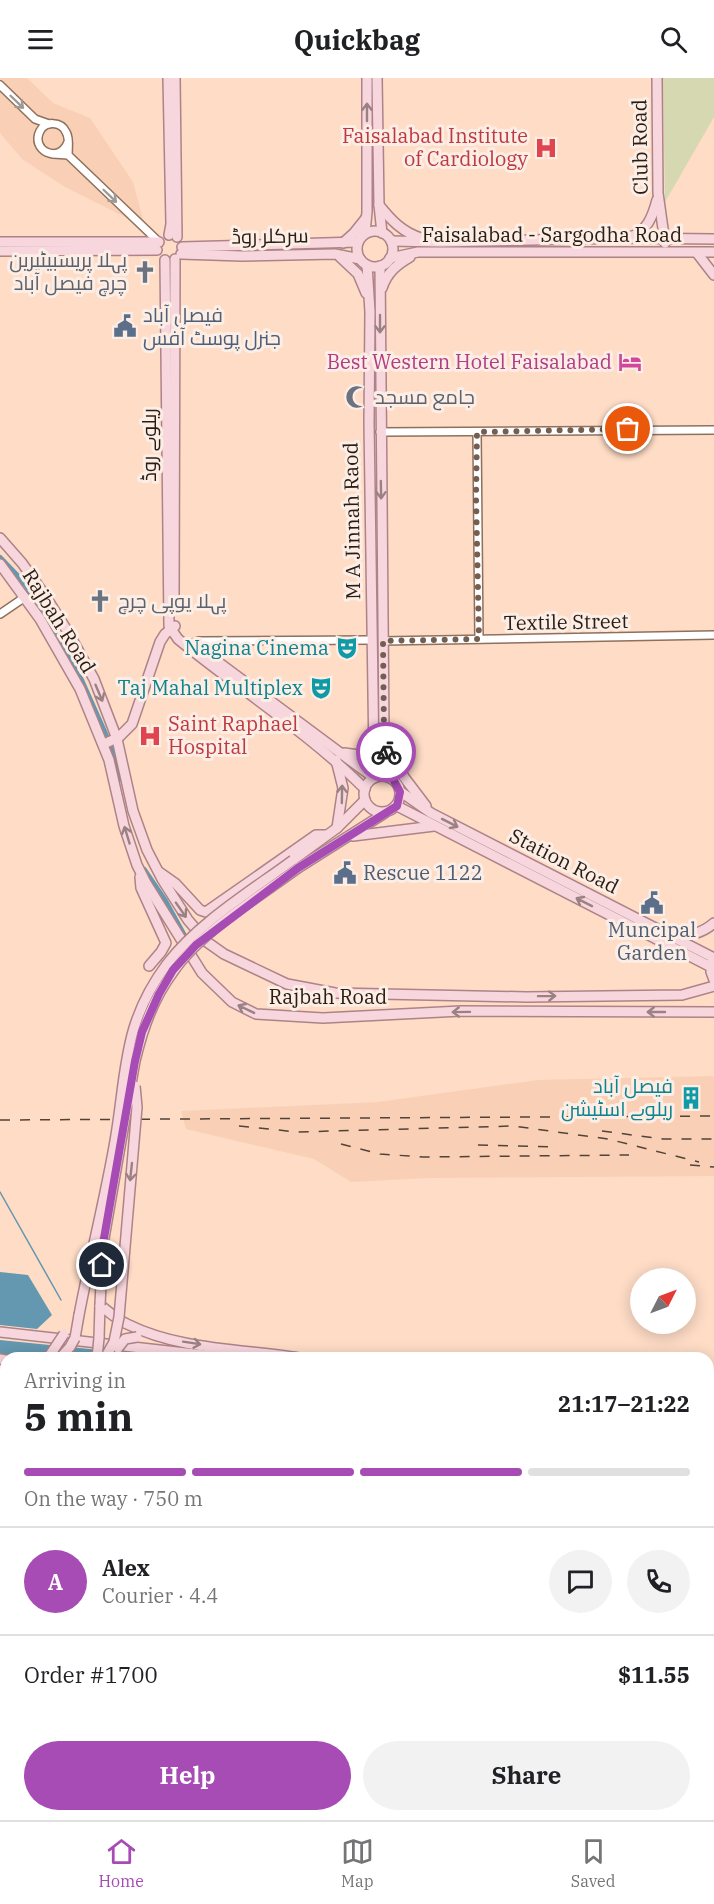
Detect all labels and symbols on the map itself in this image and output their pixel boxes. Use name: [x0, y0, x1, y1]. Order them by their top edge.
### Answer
one-way arrow: [10, 95, 25, 109]
street label: Club Road: [625, 99, 654, 195]
one-way arrow: [361, 103, 373, 123]
place label: Faisalabad Institute of Cardiology: [342, 122, 528, 172]
hospital icon: Faisalabad Institute of Cardiology: [533, 135, 559, 161]
one-way arrow: [103, 189, 118, 204]
street label: سرکلر روڈ: [231, 221, 309, 250]
street label: Faisalabad - Sargodha Road: [422, 221, 682, 248]
place label: پہلا پریسبیٹیرین چرچ فیصل آباد: [9, 246, 128, 297]
church icon: پہلا پریسبیٹیرین چرچ فیصل آباد: [132, 259, 158, 285]
place label: فیصل آباد جنرل پوسٹ آفس: [143, 301, 281, 351]
public building icon: فیصل آباد جنرل پوسٹ آفس: [112, 313, 138, 339]
one-way arrow: [374, 314, 386, 334]
place label: Best Western Hotel Faisalabad: [327, 348, 612, 375]
hotel icon: Best Western Hotel Faisalabad: [617, 349, 643, 375]
place label: جامع مسجد: [375, 383, 475, 411]
mosque icon: جامع مسجد: [344, 384, 370, 410]
pin: [602, 403, 653, 454]
street label: ریلوے روڈ: [135, 408, 162, 482]
street label: M A Jinnah Raod: [337, 442, 366, 600]
one-way arrow: [375, 480, 387, 500]
street label: Rajbah Road: [17, 563, 102, 678]
place label: پہلا یوپی چرچ: [118, 587, 227, 615]
church icon: پہلا یوپی چرچ: [87, 588, 113, 614]
street label: Textile Street: [503, 607, 629, 636]
place label: Nagina Cinema: [184, 634, 329, 661]
theatre icon: Nagina Cinema: [334, 635, 360, 661]
place label: Taj Mahal Multiplex: [118, 674, 303, 701]
theatre icon: Taj Mahal Multiplex: [308, 675, 334, 701]
one-way arrow: [94, 683, 105, 701]
place label: Saint Raphael Hospital: [168, 710, 298, 760]
courier: [356, 722, 416, 782]
hospital icon: Saint Raphael Hospital: [137, 723, 163, 749]
one-way arrow: [336, 785, 347, 804]
one-way arrow: [441, 818, 459, 829]
street label: Station Road: [505, 821, 624, 900]
one-way arrow: [120, 826, 131, 845]
place label: Rescue 1122: [363, 859, 483, 886]
public building icon: Rescue 1122: [332, 860, 358, 886]
public building icon: Muncipal Garden: [639, 890, 665, 916]
one-way arrow: [575, 896, 593, 908]
one-way arrow: [175, 901, 187, 917]
place label: Muncipal Garden: [608, 916, 696, 966]
street label: Rajbah Road: [269, 983, 387, 1010]
one-way arrow: [537, 991, 557, 1002]
one-way arrow: [237, 1003, 255, 1015]
one-way arrow: [451, 1006, 471, 1017]
one-way arrow: [646, 1006, 666, 1018]
place label: فیصل آباد ریلوے اسٹیشن: [561, 1072, 673, 1122]
building icon: فیصل آباد ریلوے اسٹیشن: [678, 1085, 704, 1111]
one-way arrow: [125, 1161, 136, 1181]
pin: [76, 1239, 127, 1290]
north arrow: [630, 1268, 696, 1334]
one-way arrow: [181, 1338, 201, 1349]

